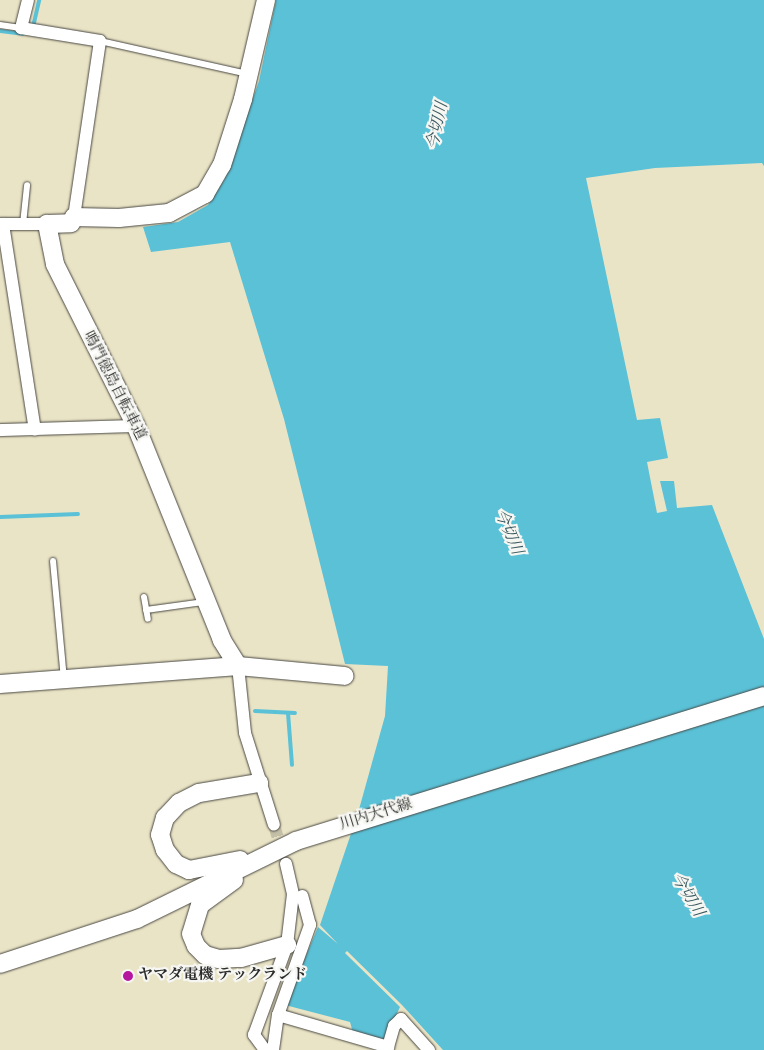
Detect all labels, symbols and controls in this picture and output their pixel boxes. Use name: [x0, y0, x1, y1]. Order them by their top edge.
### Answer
water label: 今切川: [424, 101, 452, 151]
street label: 鳴門徳島自転車道: [79, 328, 149, 444]
water label: 今切川: [490, 506, 526, 558]
street label: 川内大代線: [338, 795, 414, 835]
water label: 今切川: [666, 869, 708, 921]
place label: ヤマダ電機 テックランド: [138, 967, 307, 985]
marker: ヤマダ電機 テックランド: [122, 970, 134, 982]

